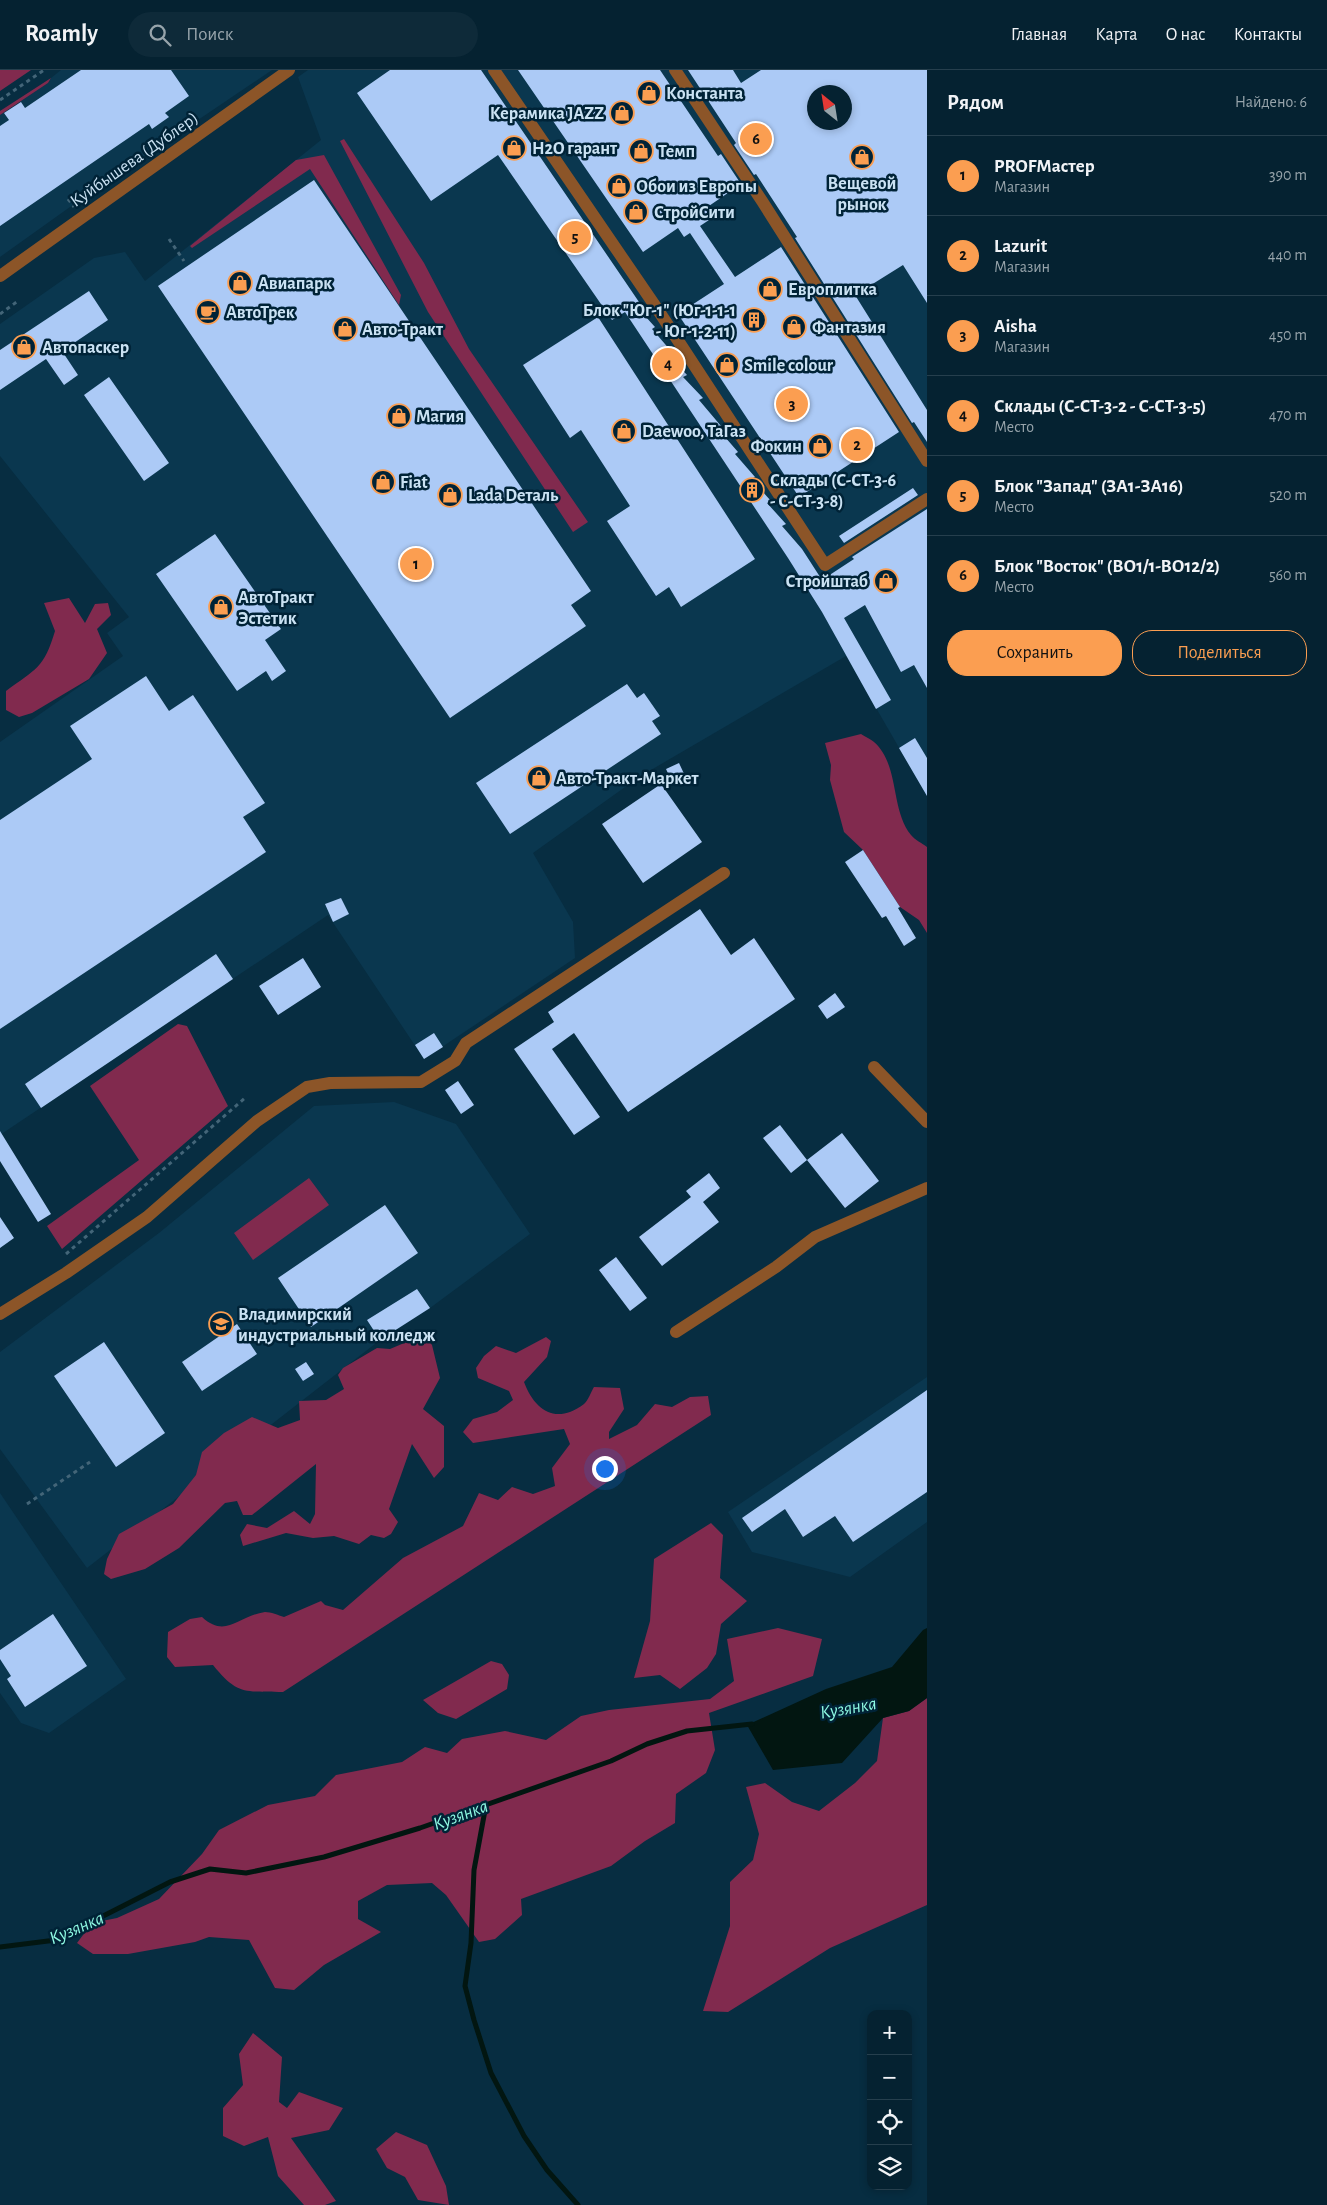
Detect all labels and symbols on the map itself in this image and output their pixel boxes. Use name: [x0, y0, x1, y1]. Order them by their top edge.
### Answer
shop icon: Константа: [636, 80, 662, 106]
place label: Константа: [666, 85, 744, 103]
north arrow: [807, 85, 852, 130]
shop icon: Керамика JAZZ: [609, 100, 635, 126]
place label: Керамика JAZZ: [490, 105, 604, 123]
street label: Куйбышева (Дублер): [67, 108, 202, 211]
pin: 6: [740, 120, 772, 158]
shop icon: H2O гарант: [501, 135, 527, 161]
shop icon: Темп: [628, 138, 654, 164]
place label: H2O гарант: [532, 140, 618, 158]
place label: Темп: [658, 143, 695, 161]
shop icon: Вещевой рынок: [849, 144, 875, 170]
shop icon: Обои из Европы: [606, 173, 632, 199]
place label: Вещевой рынок: [828, 175, 896, 214]
place label: Обои из Европы: [636, 178, 757, 196]
shop icon: СтройСити: [623, 199, 649, 225]
place label: СтройСити: [654, 204, 735, 222]
pin: 5: [559, 218, 591, 256]
shop icon: Авиапарк: [227, 270, 253, 296]
place label: Авиапарк: [258, 275, 332, 293]
shop icon: Европлитка: [757, 276, 783, 302]
place label: Европлитка: [788, 281, 878, 299]
cafe icon: АвтоТрек: [195, 299, 221, 325]
place label: Блок "Юг-1" (Юг-1-1-1 - Юг-1-2-11): [583, 302, 736, 341]
place label: АвтоТрек: [226, 304, 295, 322]
building icon: Блок "Юг-1" (Юг-1-1-1 - Юг-1-2-11): [741, 307, 767, 333]
shop icon: Фантазия: [781, 314, 807, 340]
shop icon: Авто-Тракт: [332, 316, 358, 342]
place label: Фантазия: [812, 319, 886, 337]
place label: Авто-Тракт: [362, 321, 444, 339]
shop icon: Автопаскер: [11, 334, 37, 360]
place label: Автопаскер: [42, 339, 129, 357]
pin: 4: [652, 345, 684, 383]
shop icon: Smile colour: [714, 352, 740, 378]
place label: Smile colour: [744, 357, 834, 375]
pin: 3: [776, 385, 808, 423]
shop icon: Магия: [386, 403, 412, 429]
place label: Магия: [416, 408, 464, 426]
shop icon: Daewoo, ТаГаз: [611, 418, 637, 444]
place label: Daewoo, ТаГаз: [642, 423, 746, 441]
pin: 2: [841, 426, 873, 464]
shop icon: Фокин: [807, 433, 833, 459]
place label: Фокин: [750, 438, 802, 456]
shop icon: Fiat: [370, 469, 396, 495]
place label: Склады (С-СТ-3-6 - С-СТ-3-8): [770, 472, 896, 511]
place label: Fiat: [400, 474, 428, 492]
building icon: Склады (С-СТ-3-6 - С-СТ-3-8): [739, 477, 765, 503]
shop icon: Lada Dеталь: [437, 482, 463, 508]
place label: Lada Dеталь: [468, 487, 559, 505]
pin: 1: [400, 545, 432, 583]
shop icon: Стройштаб: [873, 568, 899, 594]
place label: Стройштаб: [786, 573, 868, 591]
place label: АвтоТракт Эстетик: [238, 589, 315, 628]
shop icon: АвтоТракт Эстетик: [208, 594, 234, 620]
shop icon: Авто-Тракт-Маркет: [526, 765, 552, 791]
place label: Авто-Тракт-Маркет: [556, 770, 699, 788]
place label: Владимирский индустриальный колледж: [238, 1306, 436, 1345]
school or university icon: Владимирский индустриальный колледж: [208, 1311, 234, 1337]
your location: [592, 1456, 618, 1482]
water label: Кузянка: [819, 1694, 878, 1723]
water label: Кузянка: [430, 1797, 491, 1834]
water label: Кузянка: [47, 1909, 107, 1948]

